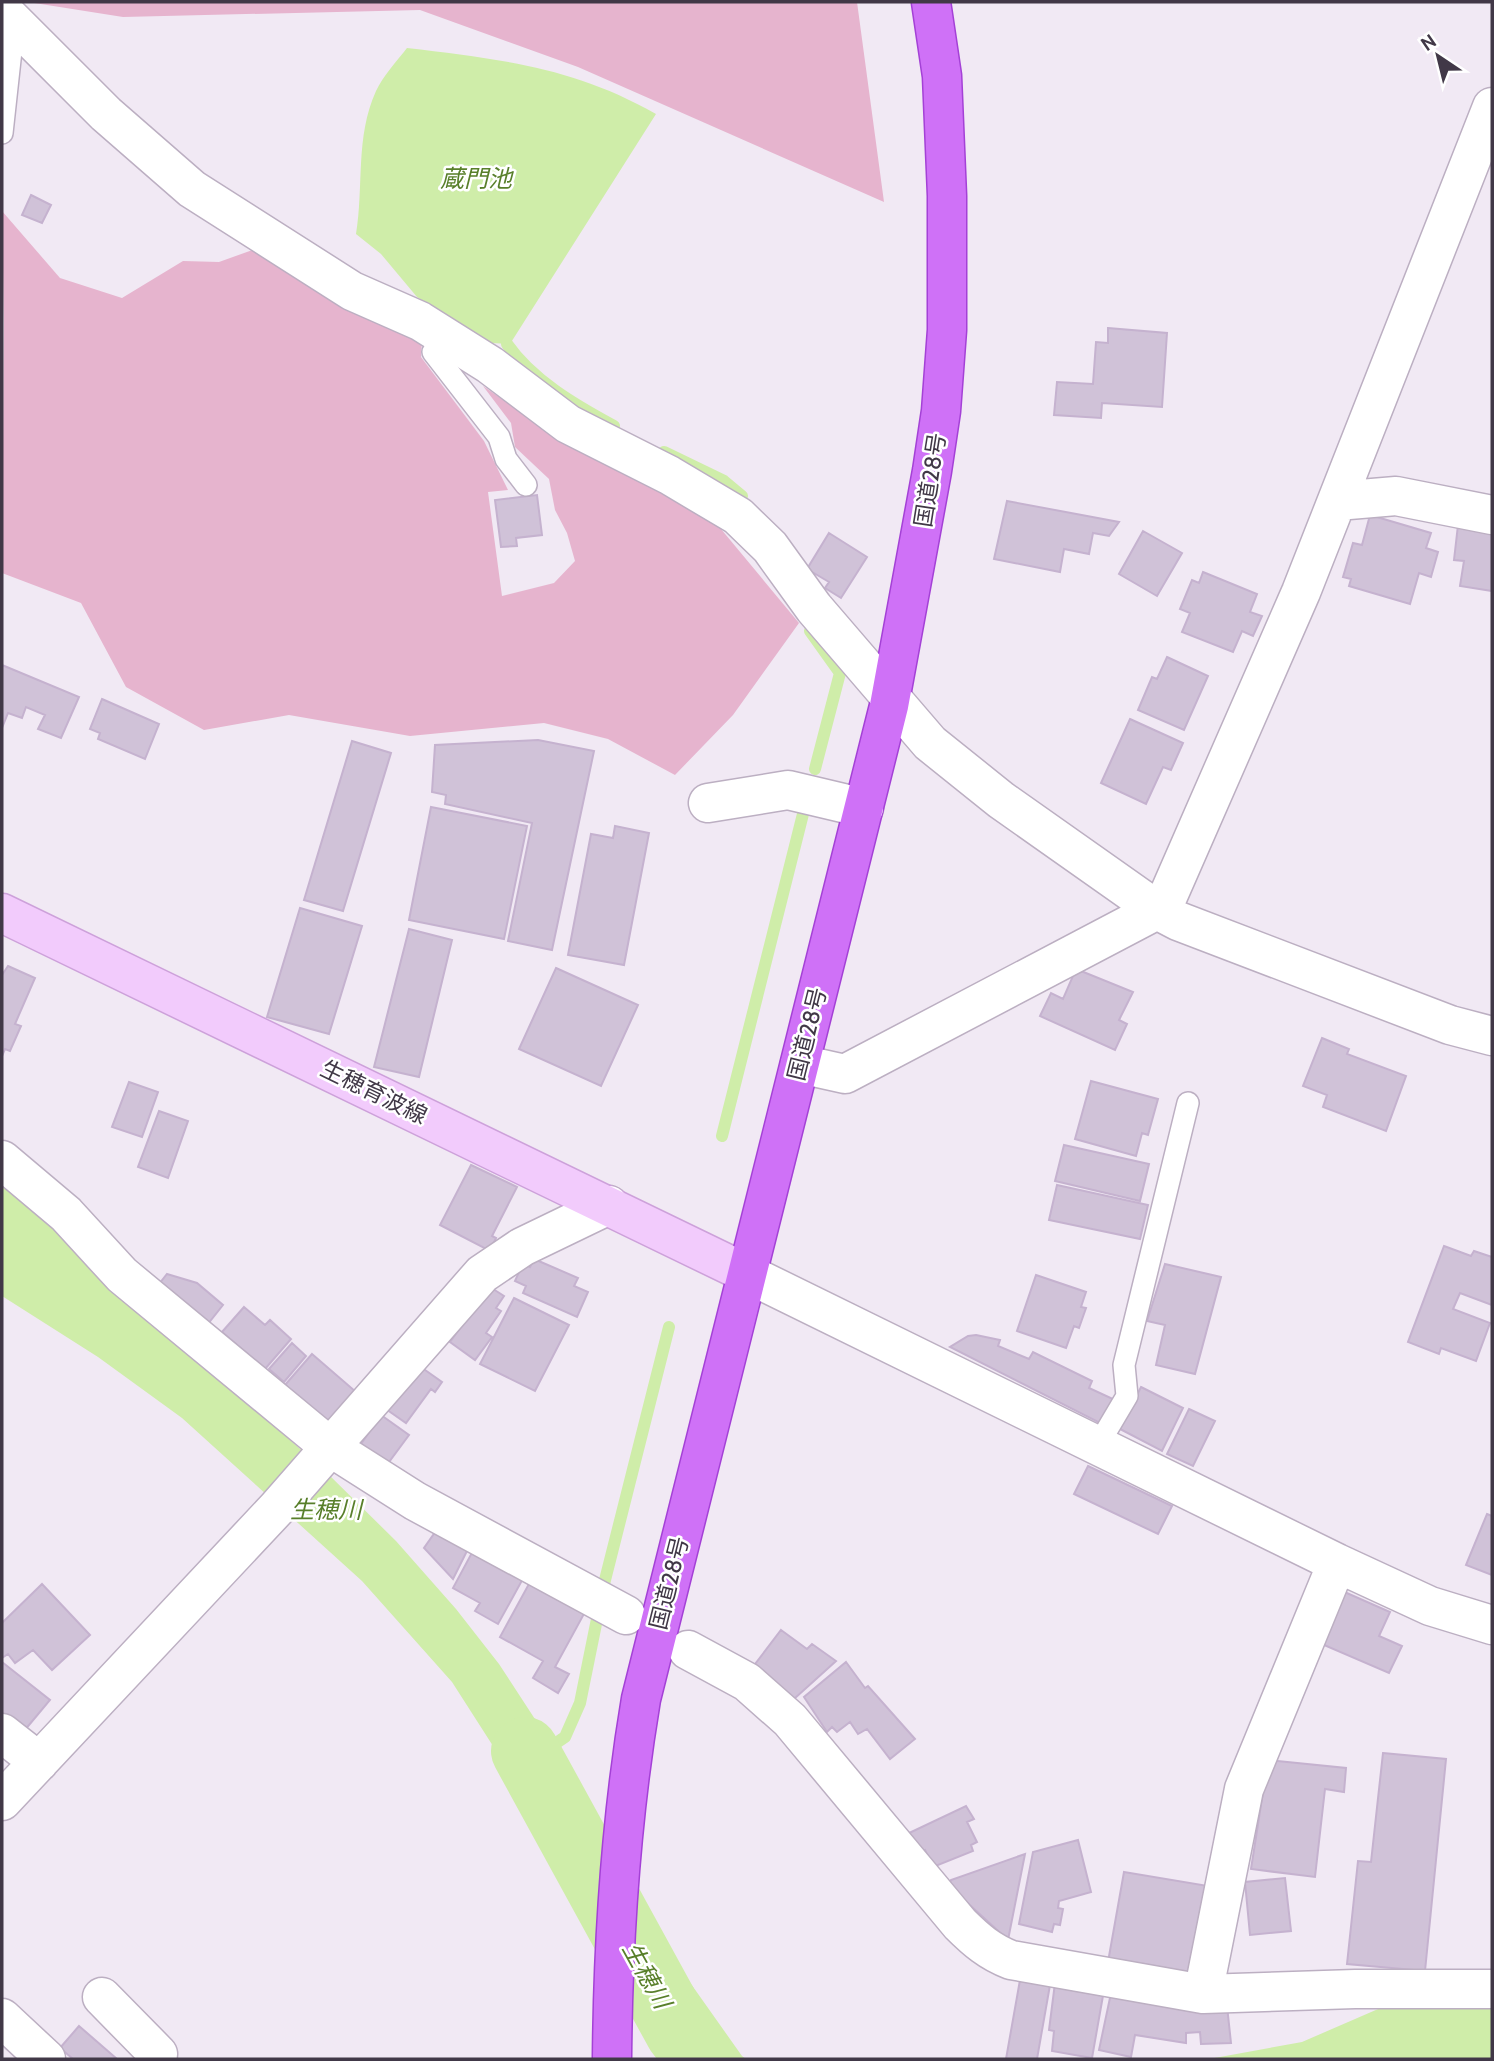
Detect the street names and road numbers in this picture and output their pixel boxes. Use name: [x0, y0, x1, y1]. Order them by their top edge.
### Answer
street label: 国道28号: [909, 431, 951, 529]
street label: 国道28号: [782, 985, 832, 1083]
street label: 生穂育波線: [316, 1054, 432, 1130]
street label: 国道28号: [644, 1534, 694, 1632]

